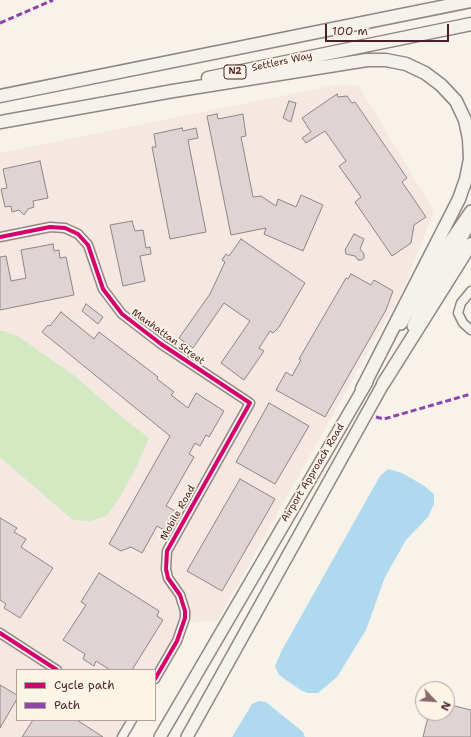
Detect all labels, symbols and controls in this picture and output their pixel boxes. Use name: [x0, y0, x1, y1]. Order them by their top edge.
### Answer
scale bar: [327, 16, 451, 42]
text: 100 m: [332, 23, 368, 39]
street label: Settlers Way: [251, 50, 313, 74]
road number: N2: [224, 65, 246, 79]
street label: Manhattan Street: [129, 306, 207, 368]
street label: Airport Approach Road: [279, 422, 347, 524]
street label: Mobile Road: [158, 483, 198, 543]
legend: [16, 669, 156, 721]
text: Cycle path: [54, 677, 115, 693]
north arrow: [415, 681, 455, 721]
text: Path: [54, 697, 80, 713]
text: N: [437, 699, 454, 713]

